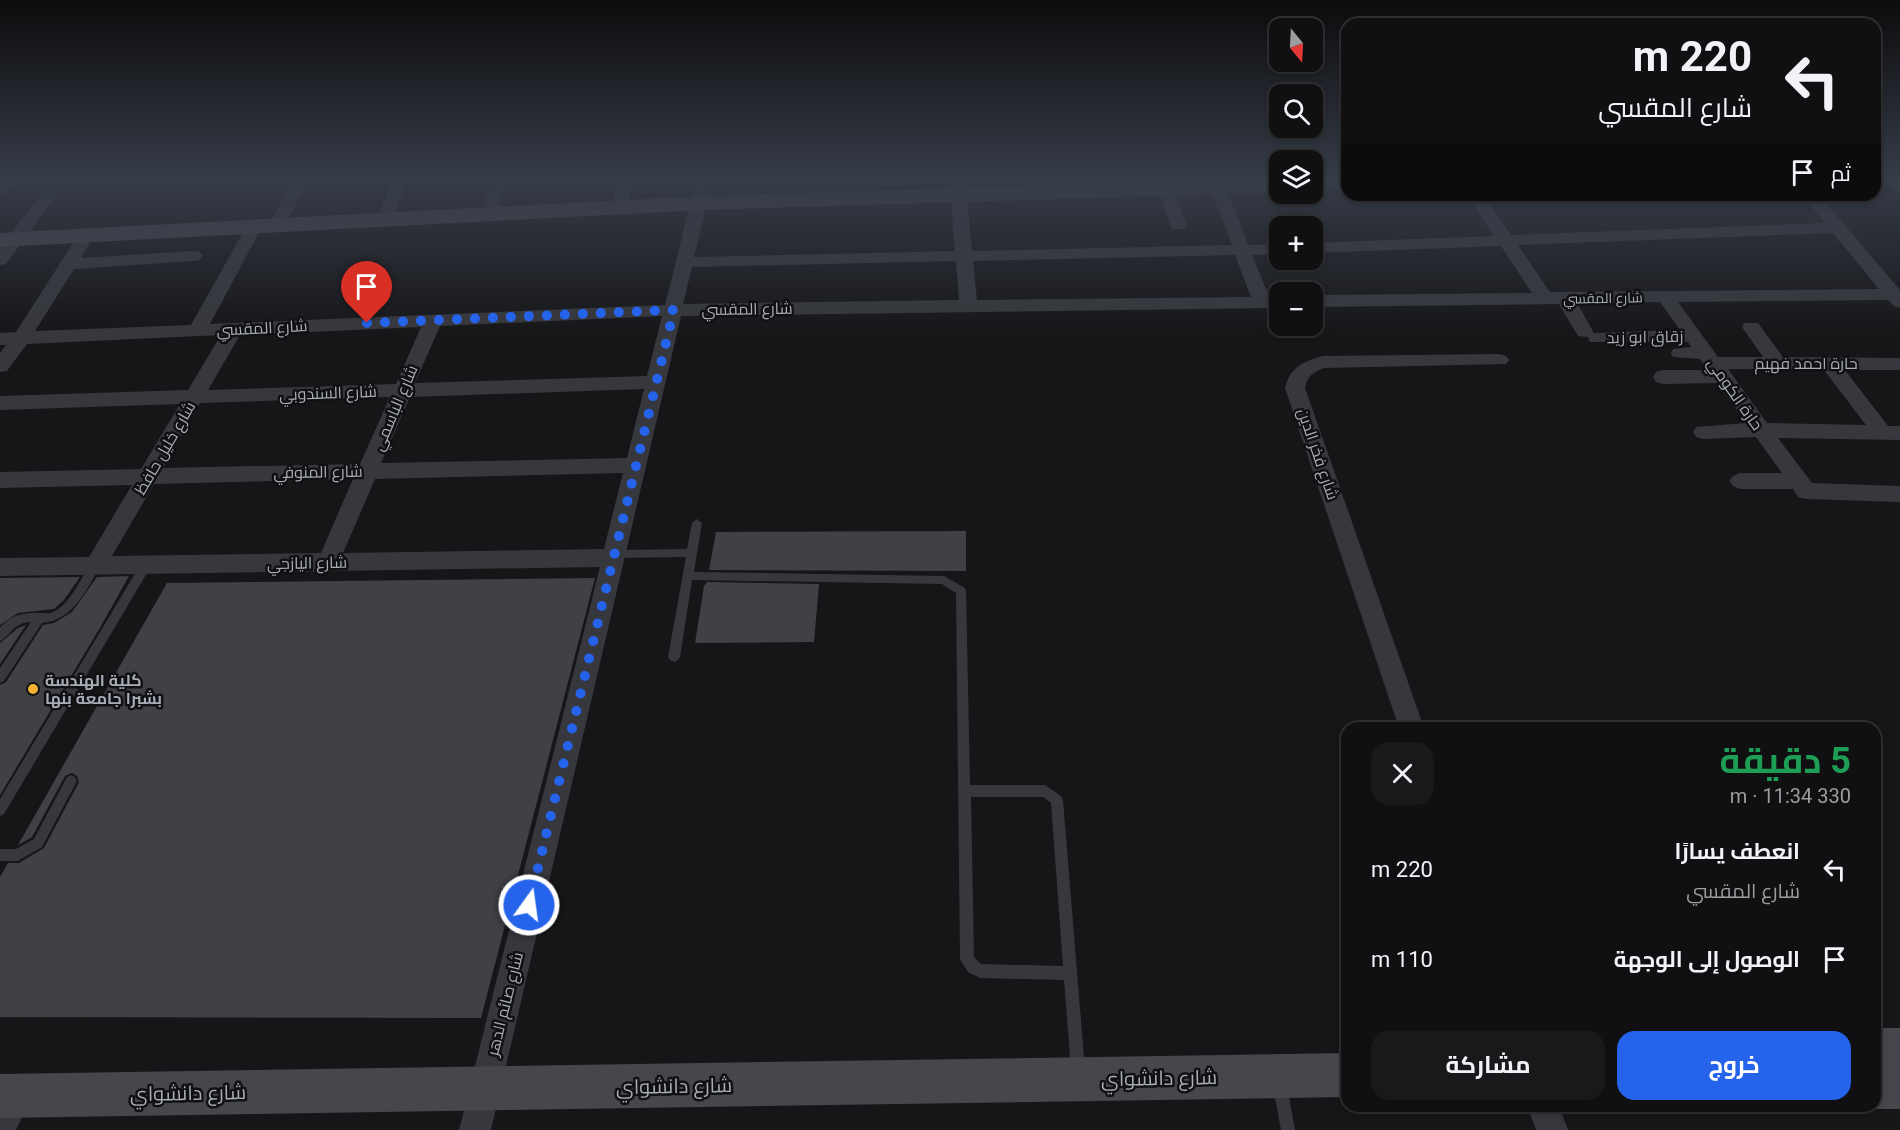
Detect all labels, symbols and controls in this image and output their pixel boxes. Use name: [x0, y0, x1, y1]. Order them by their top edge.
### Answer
north arrow: [1269, 18, 1323, 72]
map controls: [1269, 18, 1323, 336]
text: 220 m: [1633, 32, 1752, 81]
icon: left: [1773, 42, 1851, 120]
button: search: [1269, 84, 1323, 138]
text: شارع المقسي: [1598, 92, 1752, 124]
button: layers: [1269, 150, 1323, 204]
icon: arrive: [1786, 156, 1819, 189]
text: ثم: [1831, 161, 1851, 186]
button: +: [1269, 216, 1323, 270]
pin: [341, 261, 392, 323]
icon: arrive: [350, 270, 383, 303]
button: −: [1269, 282, 1323, 336]
street label: شارع المقسي: [1563, 289, 1643, 310]
street label: شارع المقسي: [701, 299, 793, 322]
street label: شارع المقسي: [216, 316, 308, 343]
street label: زقاق ابو زيد: [1607, 327, 1683, 348]
street label: حارة الكومي: [1700, 354, 1767, 436]
street label: حارة احمد فهيم: [1754, 354, 1858, 375]
street label: شارع الباسمي: [368, 362, 425, 455]
street label: شارع السندوبي: [279, 382, 377, 408]
street label: شارع خليل حافظ: [131, 398, 201, 499]
street label: شارع فخر الدين: [1292, 406, 1343, 503]
street label: شارع المنوفي: [273, 462, 363, 486]
street label: شارع اليازجي: [267, 553, 347, 577]
place label: كلية الهندسة بشبرا جامعة بنها: [45, 671, 162, 708]
marker: كلية الهندسة بشبرا جامعة بنها: [26, 682, 40, 696]
text: 5 دقيقة: [1720, 740, 1851, 782]
button: close: [1371, 742, 1434, 805]
text: 330 m · 11:34: [1730, 784, 1851, 808]
text: انعطف يسارًا: [1675, 839, 1800, 864]
icon: left: [1818, 853, 1851, 886]
text: 220 m: [1371, 857, 1433, 882]
position arrow: [497, 873, 561, 937]
text: شارع المقسي: [1686, 879, 1800, 903]
icon: arrive: [1818, 943, 1851, 976]
text: 110 m: [1371, 947, 1433, 972]
text: الوصول إلى الوجهة: [1614, 947, 1800, 972]
street label: شارع صائم الدهر: [483, 950, 529, 1059]
button: مشاركة: [1371, 1031, 1605, 1100]
button: خروج: [1617, 1031, 1851, 1100]
street label: شارع دانشواي: [1101, 1065, 1217, 1095]
street label: شارع دانشواي: [616, 1073, 732, 1103]
street label: شارع دانشواي: [130, 1080, 246, 1110]

